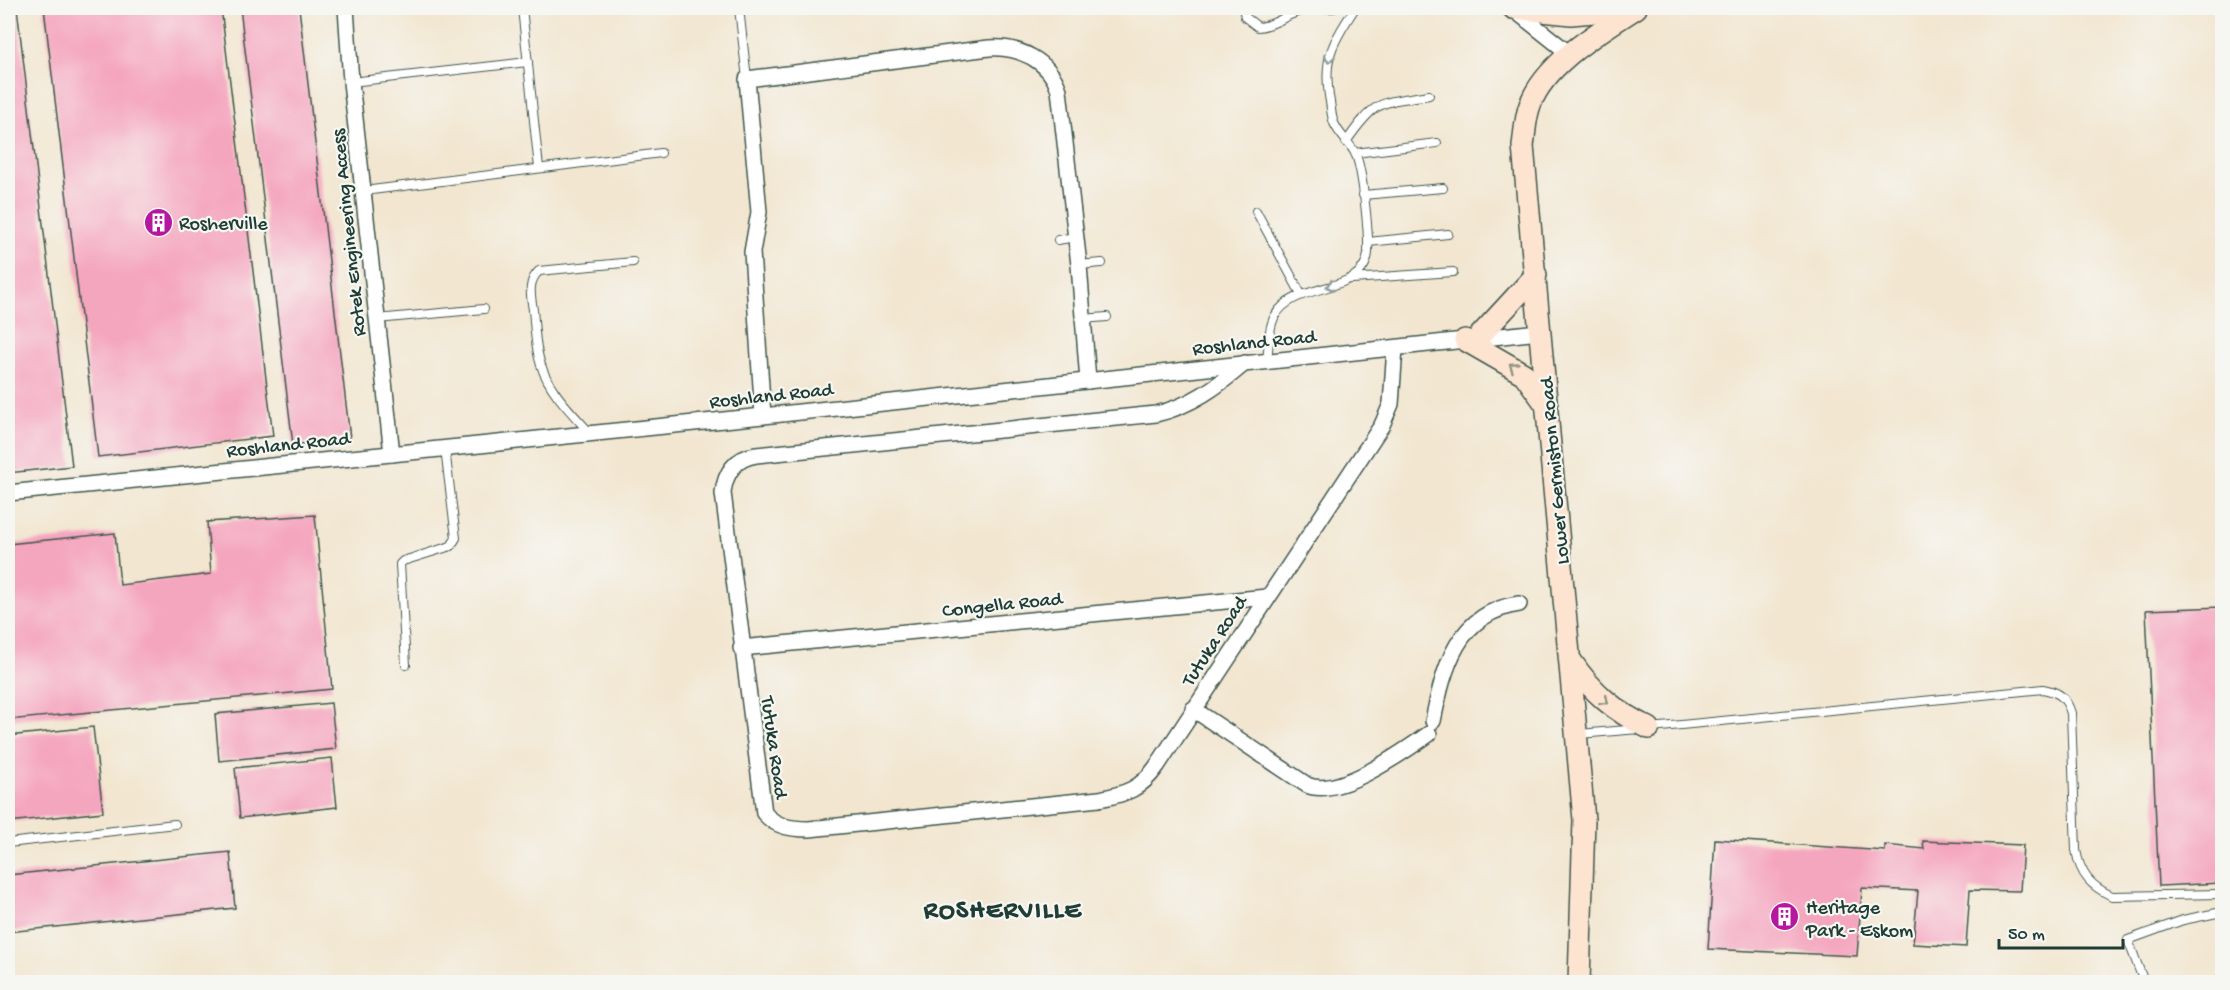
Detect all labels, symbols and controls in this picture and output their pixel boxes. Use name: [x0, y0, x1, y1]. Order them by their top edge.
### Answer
one-way arrow: [1323, 54, 1335, 64]
street label: Rotek Engineering Access: [328, 127, 373, 337]
building icon: Rosherville: [142, 206, 174, 238]
place label: Rosherville: [179, 214, 268, 237]
one-way arrow: [1325, 279, 1336, 291]
street label: Roshland Road: [1191, 326, 1320, 362]
one-way arrow: [1508, 362, 1519, 373]
street label: Lower Germiston Road: [1537, 374, 1576, 565]
street label: Roshland Road: [708, 379, 837, 415]
street label: Roshland Road: [225, 428, 354, 464]
street label: Congella Road: [941, 588, 1066, 624]
street label: Tutuka Road: [1178, 591, 1255, 692]
one-way arrow: [1598, 693, 1609, 704]
street label: Tutuka Road: [754, 694, 791, 802]
district label: ROSHERVILLE: [923, 897, 1083, 928]
place label: Heritage Park - Eskom: [1805, 898, 1913, 944]
building icon: Heritage Park - Eskom: [1769, 901, 1801, 933]
scale bar: [1999, 912, 2124, 950]
text: 50 m: [2008, 925, 2045, 946]

